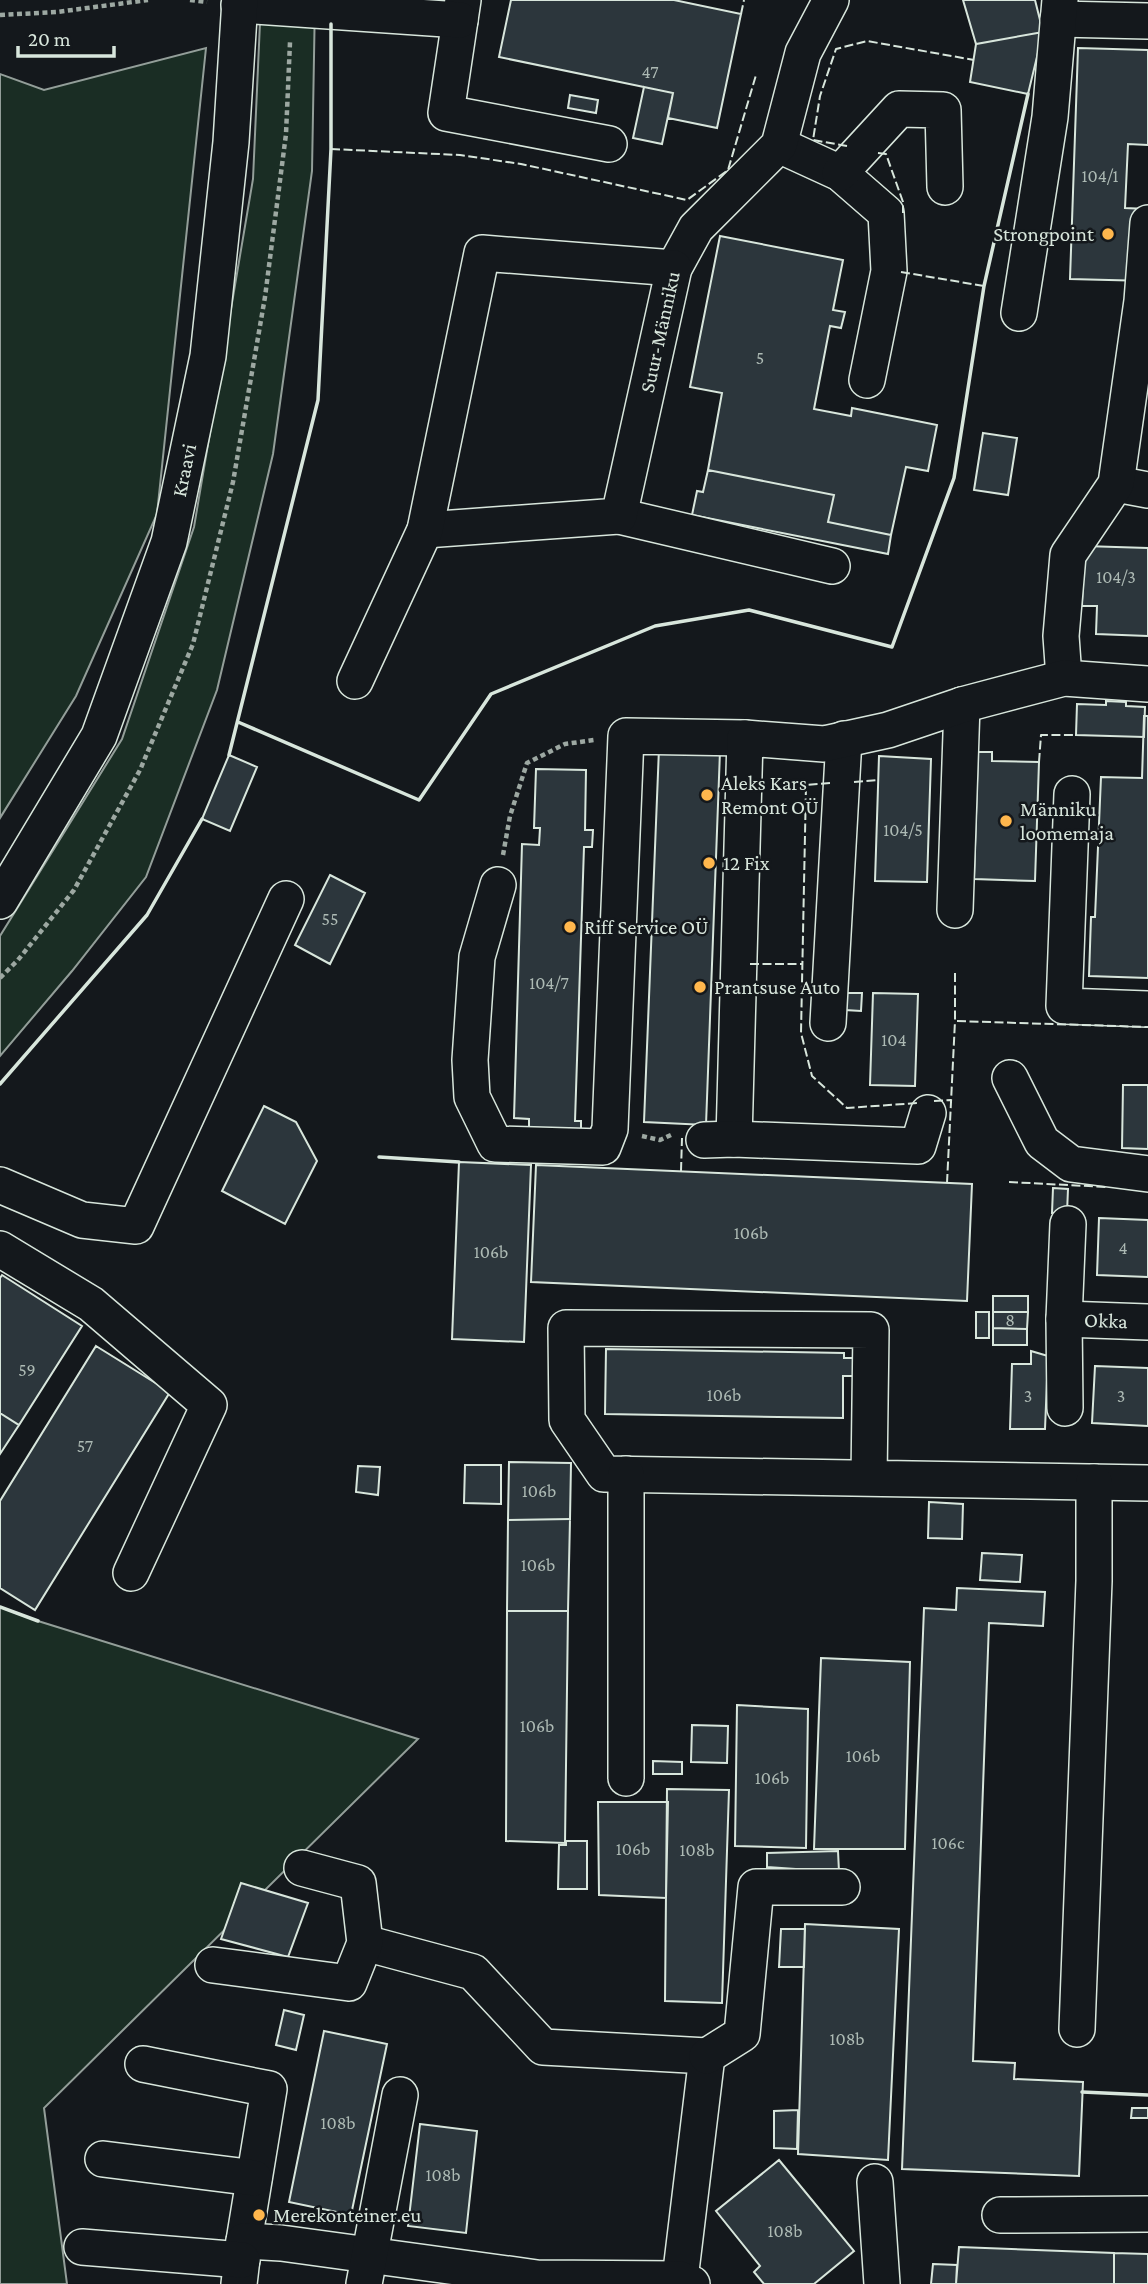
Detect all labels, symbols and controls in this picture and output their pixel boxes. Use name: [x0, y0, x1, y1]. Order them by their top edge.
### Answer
scale bar: [18, 14, 114, 58]
text: 20 m: [28, 27, 71, 51]
house number: 47: [641, 62, 659, 82]
house number: 104/1: [1082, 166, 1118, 186]
place label: Strongpoint: [993, 222, 1095, 246]
marker: Strongpoint: [1100, 226, 1116, 242]
street label: Suur-Männiku: [635, 269, 685, 395]
house number: 5: [756, 348, 764, 368]
street label: Kraavi: [167, 441, 201, 499]
house number: 104/3: [1096, 567, 1136, 587]
place label: Aleks Kars Remont OÜ: [721, 771, 819, 819]
marker: Aleks Kars Remont OÜ: [699, 787, 715, 803]
place label: Männiku loomemaja: [1020, 797, 1114, 845]
marker: Männiku loomemaja: [998, 813, 1014, 829]
house number: 104/5: [883, 820, 923, 840]
place label: 12 Fix: [723, 851, 770, 875]
marker: 12 Fix: [701, 855, 717, 871]
house number: 55: [322, 909, 338, 929]
place label: Riff Service OÜ: [584, 915, 709, 939]
marker: Riff Service OÜ: [562, 919, 578, 935]
house number: 104/7: [529, 973, 569, 993]
place label: Prantsuse Auto: [714, 975, 840, 999]
marker: Prantsuse Auto: [692, 979, 708, 995]
house number: 104: [881, 1030, 907, 1050]
house number: 106b: [734, 1223, 768, 1243]
house number: 4: [1118, 1238, 1128, 1258]
house number: 106b: [474, 1242, 508, 1262]
street label: Okka: [1084, 1308, 1129, 1333]
house number: 8: [1005, 1310, 1015, 1330]
house number: 59: [18, 1360, 36, 1380]
house number: 106b: [707, 1385, 741, 1405]
house number: 3: [1024, 1386, 1032, 1406]
house number: 3: [1117, 1386, 1125, 1406]
house number: 57: [77, 1436, 93, 1456]
house number: 106b: [522, 1481, 556, 1501]
house number: 106b: [521, 1555, 555, 1575]
house number: 106b: [520, 1716, 554, 1736]
house number: 106b: [846, 1746, 880, 1766]
house number: 106b: [755, 1768, 789, 1788]
house number: 106c: [932, 1833, 965, 1853]
house number: 106b: [616, 1839, 650, 1859]
house number: 108b: [680, 1840, 715, 1860]
house number: 108b: [830, 2029, 865, 2049]
house number: 108b: [321, 2113, 356, 2133]
house number: 108b: [426, 2165, 461, 2185]
place label: Merekonteiner.eu: [273, 2203, 421, 2227]
marker: Merekonteiner.eu: [251, 2207, 267, 2223]
house number: 108b: [768, 2221, 803, 2241]

